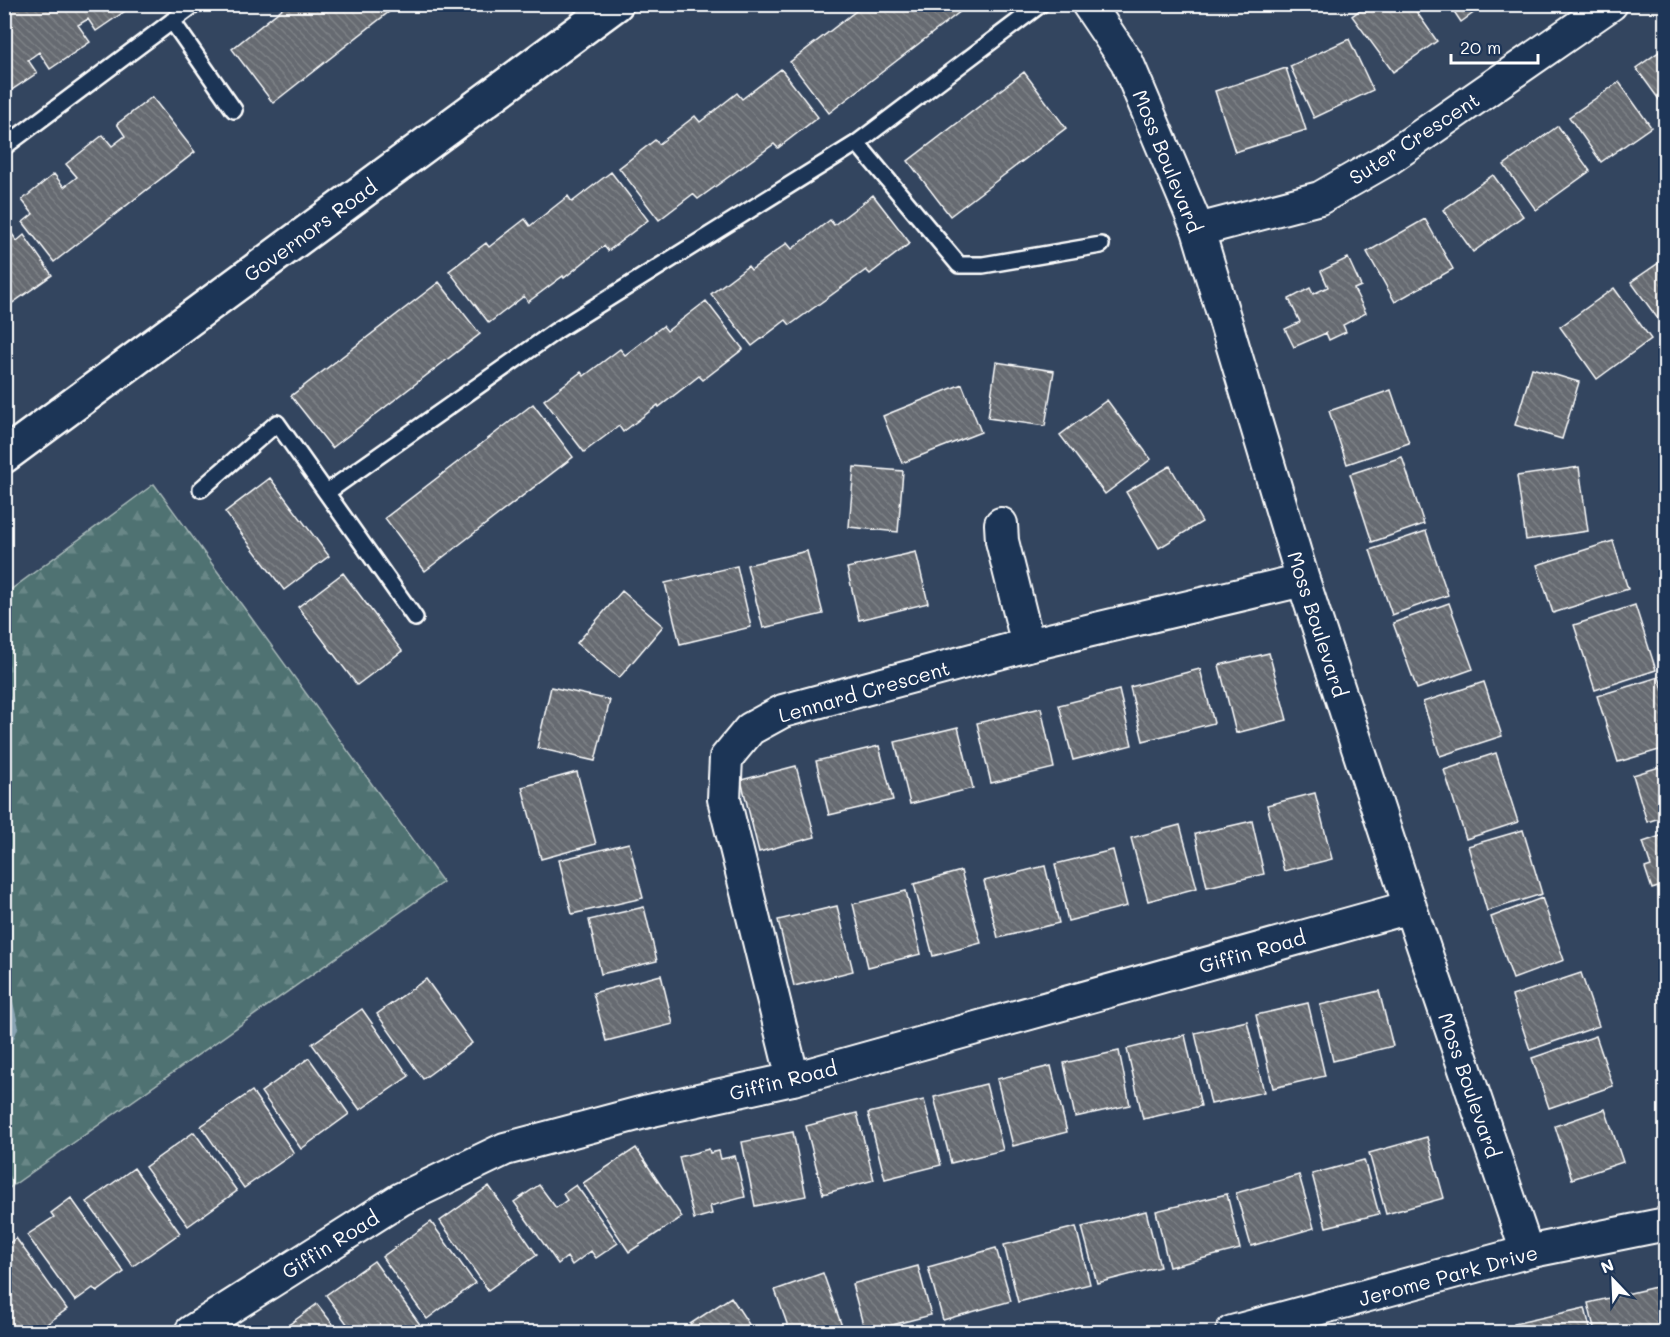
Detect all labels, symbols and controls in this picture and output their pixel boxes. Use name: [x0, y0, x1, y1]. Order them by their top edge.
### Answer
scale bar: [1451, 27, 1538, 65]
text: 20 m: [1460, 35, 1501, 59]
street label: Moss Boulevard: [1127, 86, 1209, 236]
street label: Suter Crescent: [1344, 86, 1484, 190]
street label: Governors Road: [238, 173, 382, 287]
street label: Moss Boulevard: [1282, 548, 1354, 700]
street label: Lennard Crescent: [775, 654, 953, 728]
street label: Giffin Road: [1196, 923, 1308, 979]
street label: Moss Boulevard: [1433, 1009, 1507, 1161]
street label: Giffin Road: [727, 1054, 839, 1106]
street label: Giffin Road: [277, 1204, 383, 1284]
street label: Jerome Park Drive: [1355, 1239, 1541, 1311]
north arrow: [1583, 1250, 1643, 1310]
text: N: [1597, 1254, 1617, 1278]

